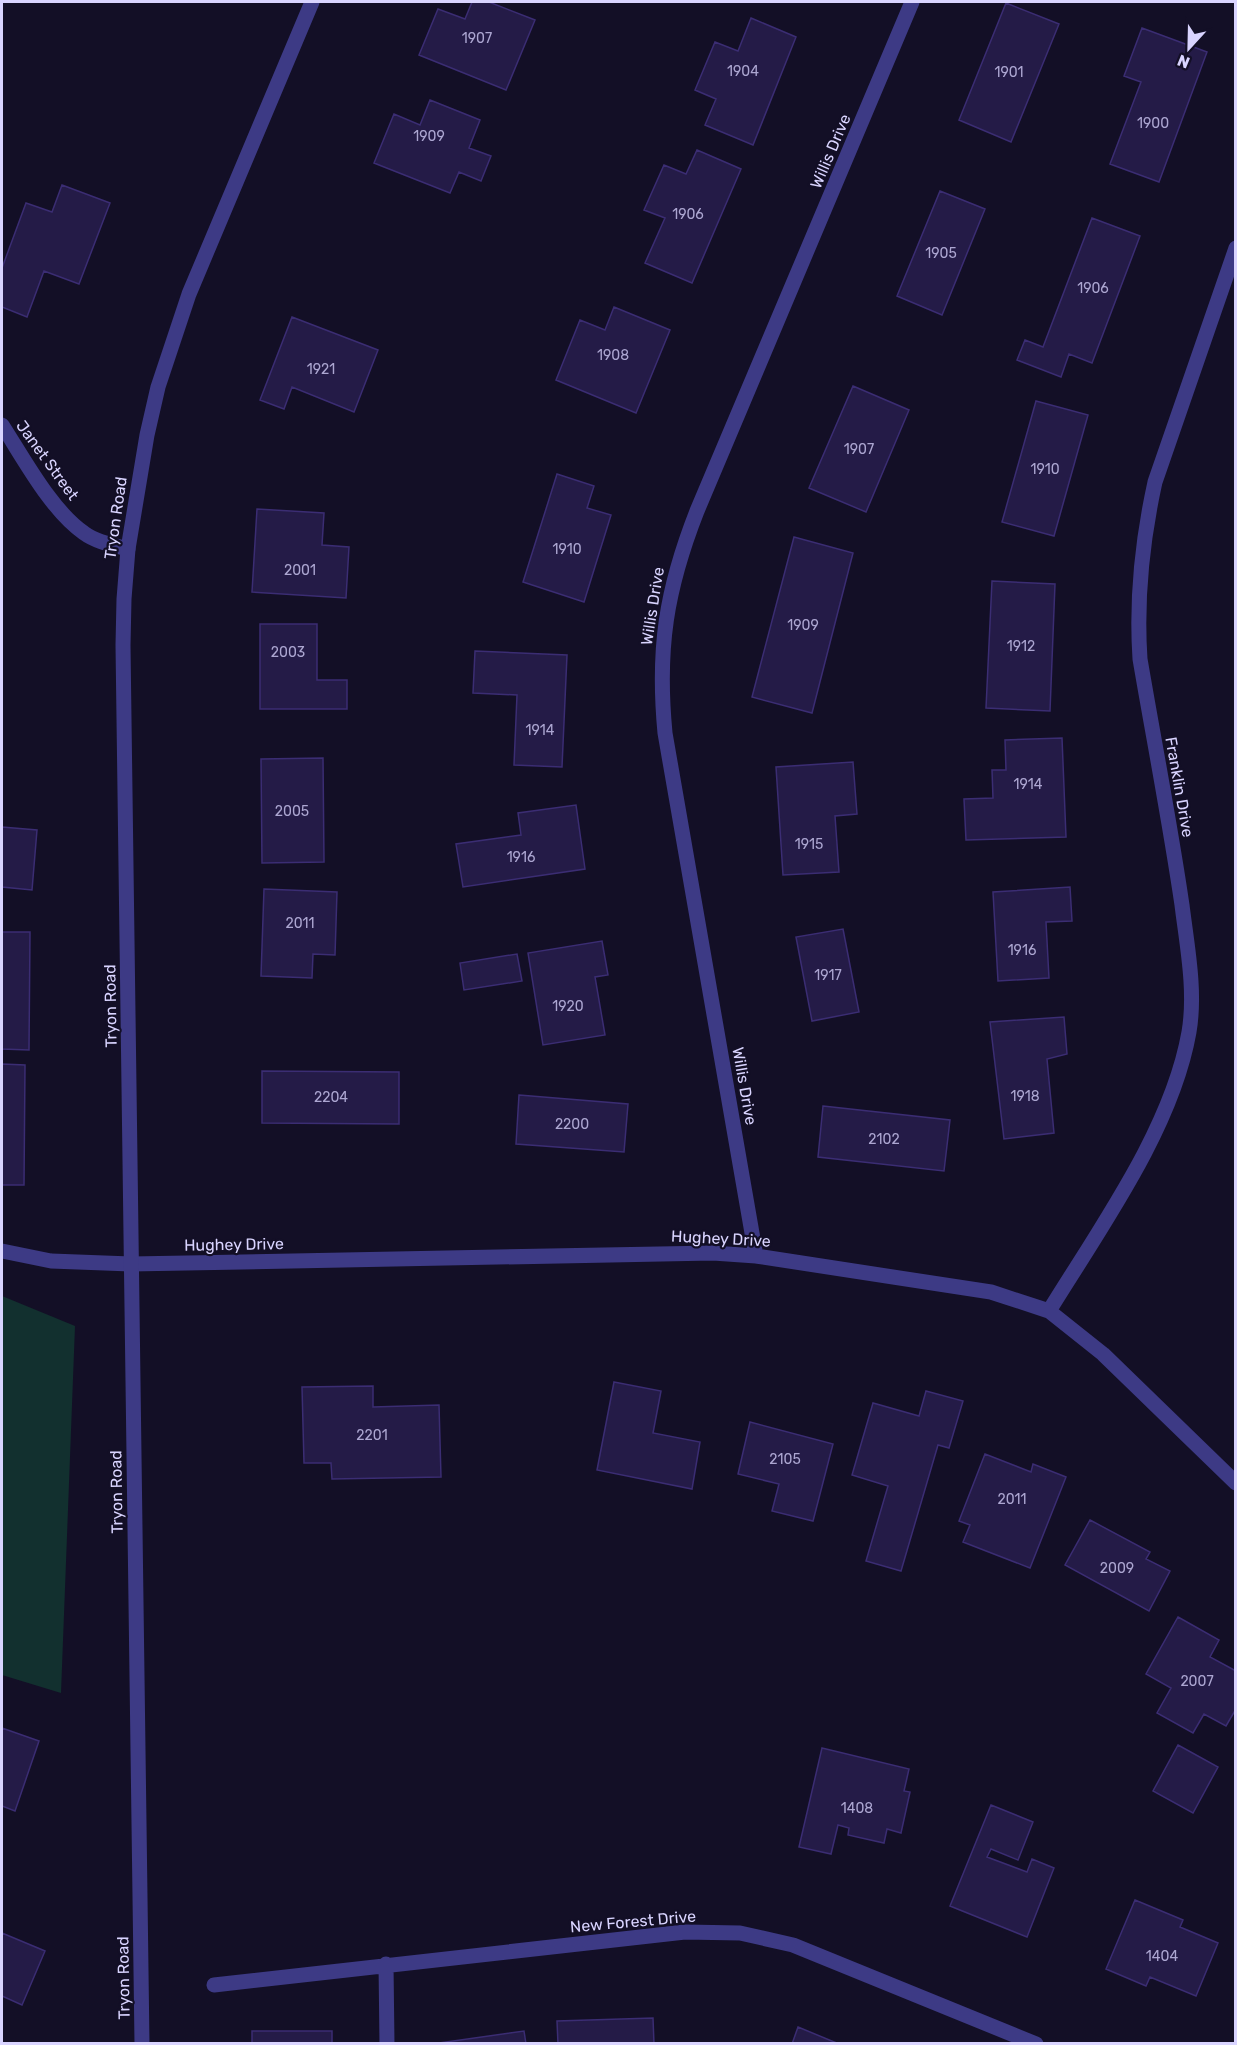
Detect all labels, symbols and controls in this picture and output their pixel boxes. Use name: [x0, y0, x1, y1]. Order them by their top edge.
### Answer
north arrow: [1159, 18, 1219, 78]
house number: 1907: [462, 30, 492, 47]
text: N: [1175, 50, 1192, 72]
house number: 1904: [727, 63, 759, 80]
house number: 1901: [994, 64, 1024, 81]
street label: Willis Drive: [806, 111, 855, 191]
house number: 1900: [1137, 115, 1169, 132]
house number: 1909: [413, 128, 445, 145]
house number: 1906: [672, 206, 704, 223]
house number: 1905: [925, 245, 957, 262]
house number: 1906: [1077, 280, 1109, 297]
house number: 1908: [597, 347, 629, 364]
house number: 1921: [307, 361, 335, 378]
street label: Janet Street: [12, 417, 83, 504]
house number: 1907: [844, 441, 874, 458]
house number: 1910: [1030, 461, 1060, 478]
street label: Tryon Road: [100, 475, 131, 561]
house number: 1910: [552, 541, 582, 558]
house number: 2001: [284, 562, 316, 579]
street label: Willis Drive: [637, 566, 668, 647]
house number: 1909: [787, 617, 819, 634]
house number: 1912: [1007, 638, 1035, 655]
house number: 2003: [271, 644, 305, 661]
house number: 1914: [526, 722, 555, 739]
street label: Franklin Drive: [1161, 735, 1198, 839]
house number: 1914: [1014, 776, 1043, 793]
house number: 2005: [275, 803, 309, 820]
house number: 1915: [795, 836, 823, 853]
house number: 1916: [507, 849, 535, 866]
house number: 2011: [285, 915, 315, 932]
house number: 1916: [1008, 942, 1036, 959]
street label: Tryon Road: [100, 964, 121, 1048]
house number: 1917: [814, 967, 842, 984]
house number: 1920: [552, 998, 584, 1015]
street label: Willis Drive: [728, 1046, 761, 1127]
house number: 1918: [1010, 1088, 1040, 1105]
house number: 2204: [314, 1089, 348, 1106]
house number: 2200: [555, 1116, 589, 1133]
house number: 2102: [868, 1131, 900, 1148]
street label: Hughey Drive: [671, 1226, 771, 1251]
street label: Hughey Drive: [184, 1234, 284, 1255]
house number: 2201: [356, 1427, 388, 1444]
street label: Tryon Road: [106, 1450, 127, 1534]
house number: 2105: [769, 1451, 801, 1468]
house number: 2011: [997, 1491, 1027, 1508]
house number: 2009: [1100, 1560, 1134, 1577]
house number: 2007: [1180, 1673, 1214, 1690]
house number: 1408: [841, 1800, 873, 1817]
street label: New Forest Drive: [569, 1907, 697, 1936]
street label: Tryon Road: [113, 1936, 134, 2020]
house number: 1404: [1146, 1948, 1178, 1965]

